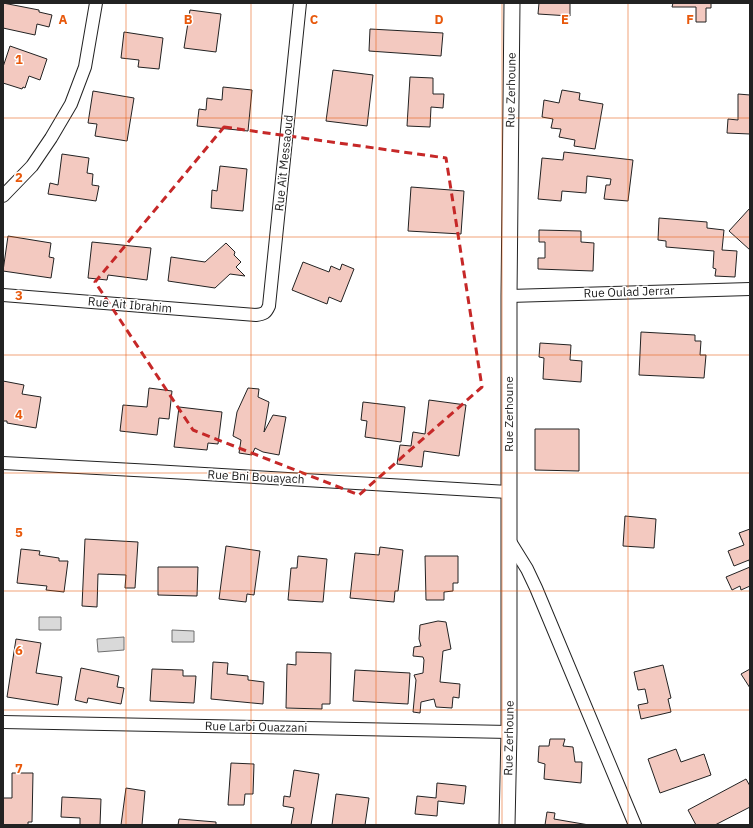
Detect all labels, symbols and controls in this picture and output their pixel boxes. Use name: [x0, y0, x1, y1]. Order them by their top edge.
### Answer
text: A: [59, 11, 68, 28]
text: B: [184, 11, 193, 28]
text: C: [310, 11, 319, 28]
text: D: [434, 11, 444, 28]
text: E: [561, 11, 569, 28]
text: F: [686, 11, 694, 28]
text: 1: [15, 51, 23, 68]
street label: Rue Zerhoune: [502, 52, 519, 128]
street label: Rue Aït Messaoud: [271, 114, 296, 212]
text: 2: [15, 169, 23, 186]
street label: Rue Oulad Jerrar: [583, 282, 675, 301]
text: 3: [15, 287, 23, 304]
street label: Rue Ait Ibrahim: [87, 293, 173, 316]
street label: Rue Zerhoune: [501, 376, 516, 452]
text: 4: [15, 406, 23, 423]
street label: Rue Bni Bouayach: [207, 466, 305, 487]
text: 5: [15, 524, 23, 541]
text: 6: [15, 642, 23, 659]
street label: Rue Zerhoune: [500, 700, 517, 776]
street label: Rue Larbi Ouazzani: [205, 718, 307, 735]
text: 7: [15, 760, 23, 777]

